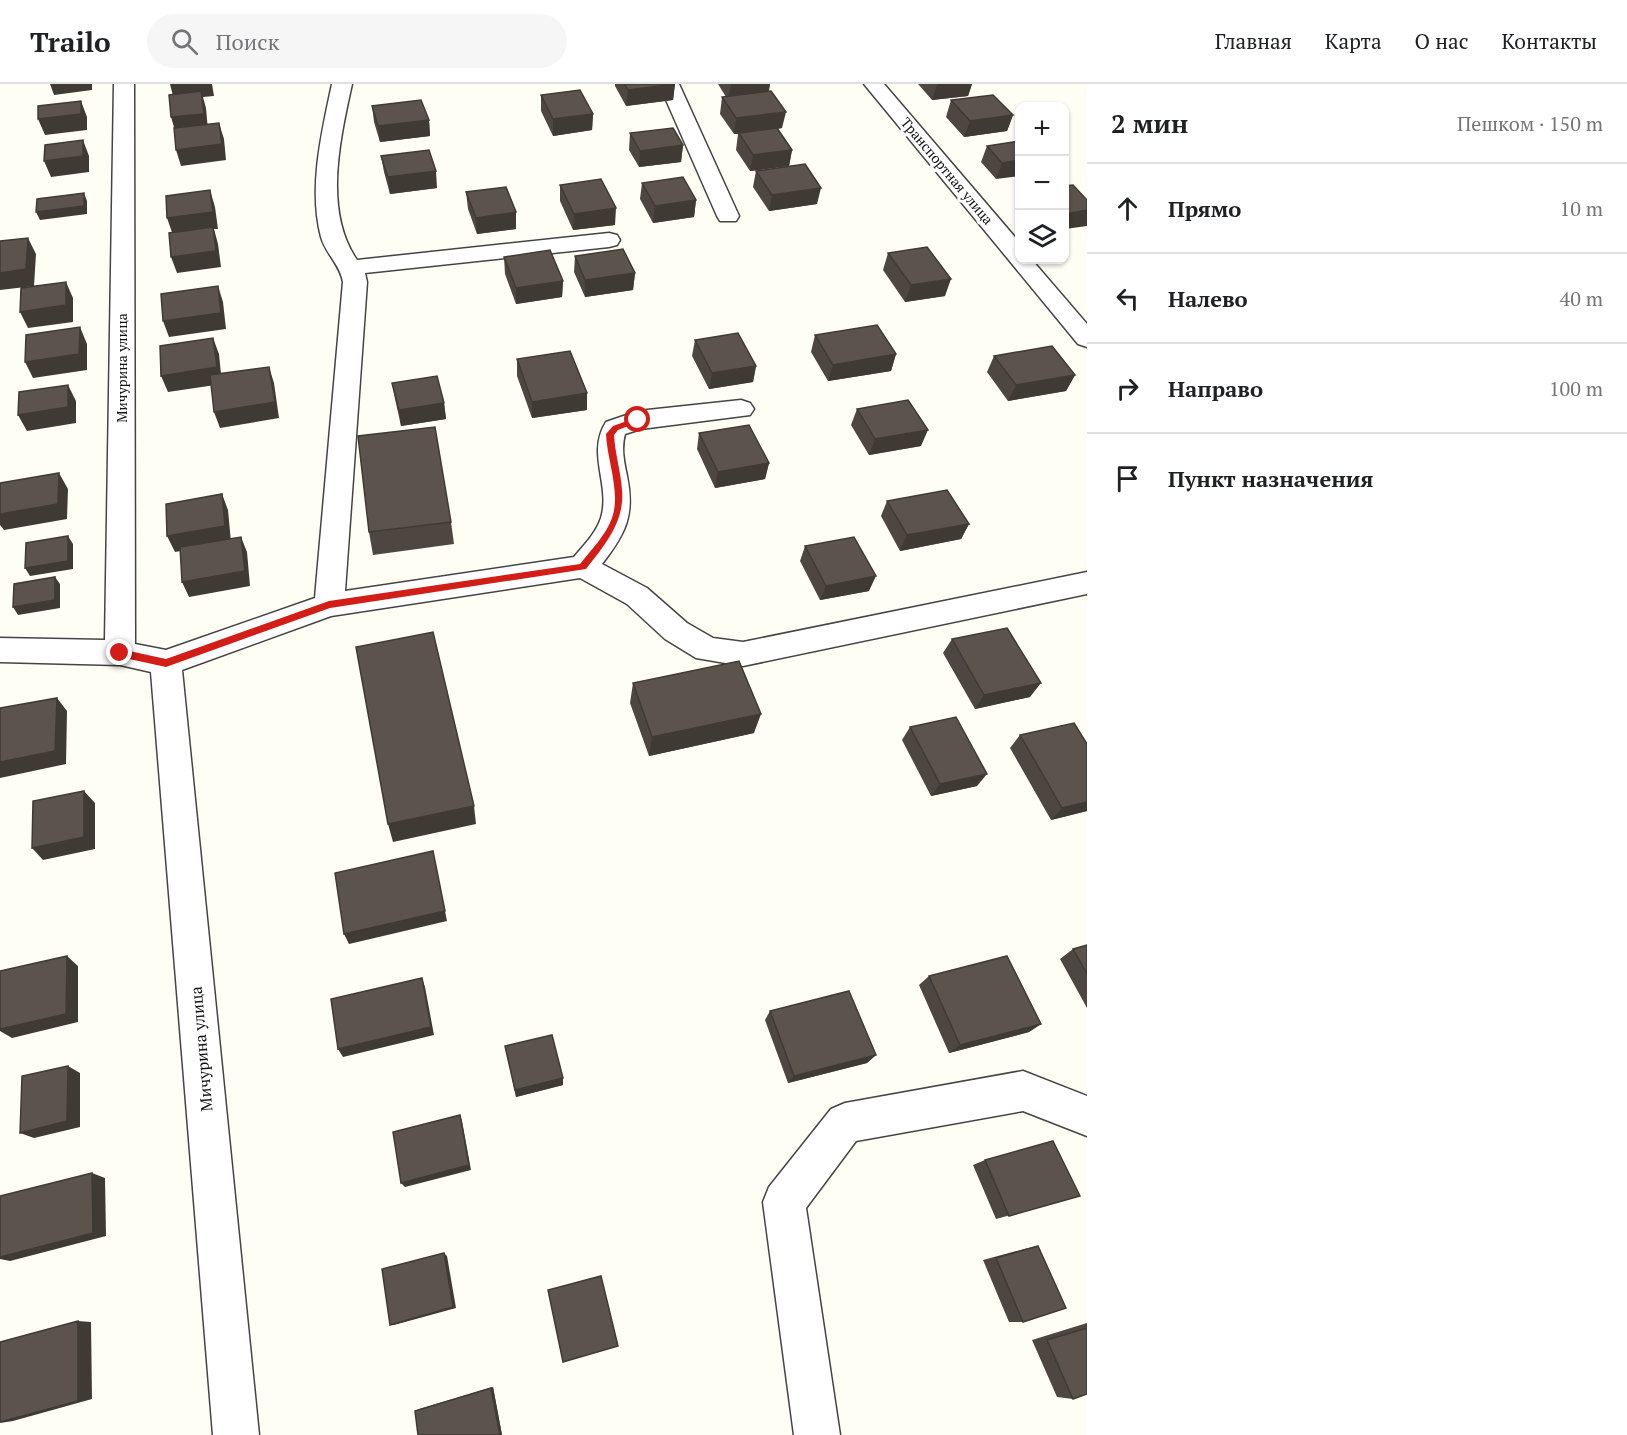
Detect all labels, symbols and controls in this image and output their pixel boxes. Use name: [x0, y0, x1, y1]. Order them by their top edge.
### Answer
search box: [147, 14, 567, 68]
text: Trailo: [30, 23, 111, 60]
icon: search: [168, 25, 201, 58]
text: Поиск: [216, 27, 279, 56]
text: Главная: [1215, 27, 1292, 55]
text: Карта: [1325, 27, 1382, 55]
text: О нас: [1415, 27, 1468, 55]
text: Контакты: [1501, 27, 1597, 55]
map controls: [1015, 102, 1069, 264]
button: +: [1015, 102, 1069, 156]
text: 2 мин: [1111, 106, 1188, 140]
text: Пешком · 150 m: [1457, 110, 1603, 137]
street label: Транспортная улица: [897, 113, 998, 228]
button: −: [1015, 156, 1069, 210]
icon: ahead: [1111, 192, 1144, 225]
text: Прямо: [1168, 194, 1241, 223]
text: 10 m: [1560, 195, 1603, 222]
button: layers: [1015, 210, 1069, 264]
icon: left: [1111, 282, 1144, 315]
text: Налево: [1168, 284, 1248, 313]
text: 40 m: [1560, 285, 1603, 312]
street label: Мичурина улица: [112, 313, 131, 423]
icon: right: [1111, 372, 1144, 405]
text: Направо: [1168, 374, 1263, 403]
text: 100 m: [1549, 375, 1603, 402]
route start: [624, 406, 650, 432]
icon: arrive: [1111, 462, 1144, 495]
text: Пункт назначения: [1168, 464, 1373, 493]
route end: [106, 639, 132, 665]
street label: Мичурина улица: [185, 986, 217, 1112]

